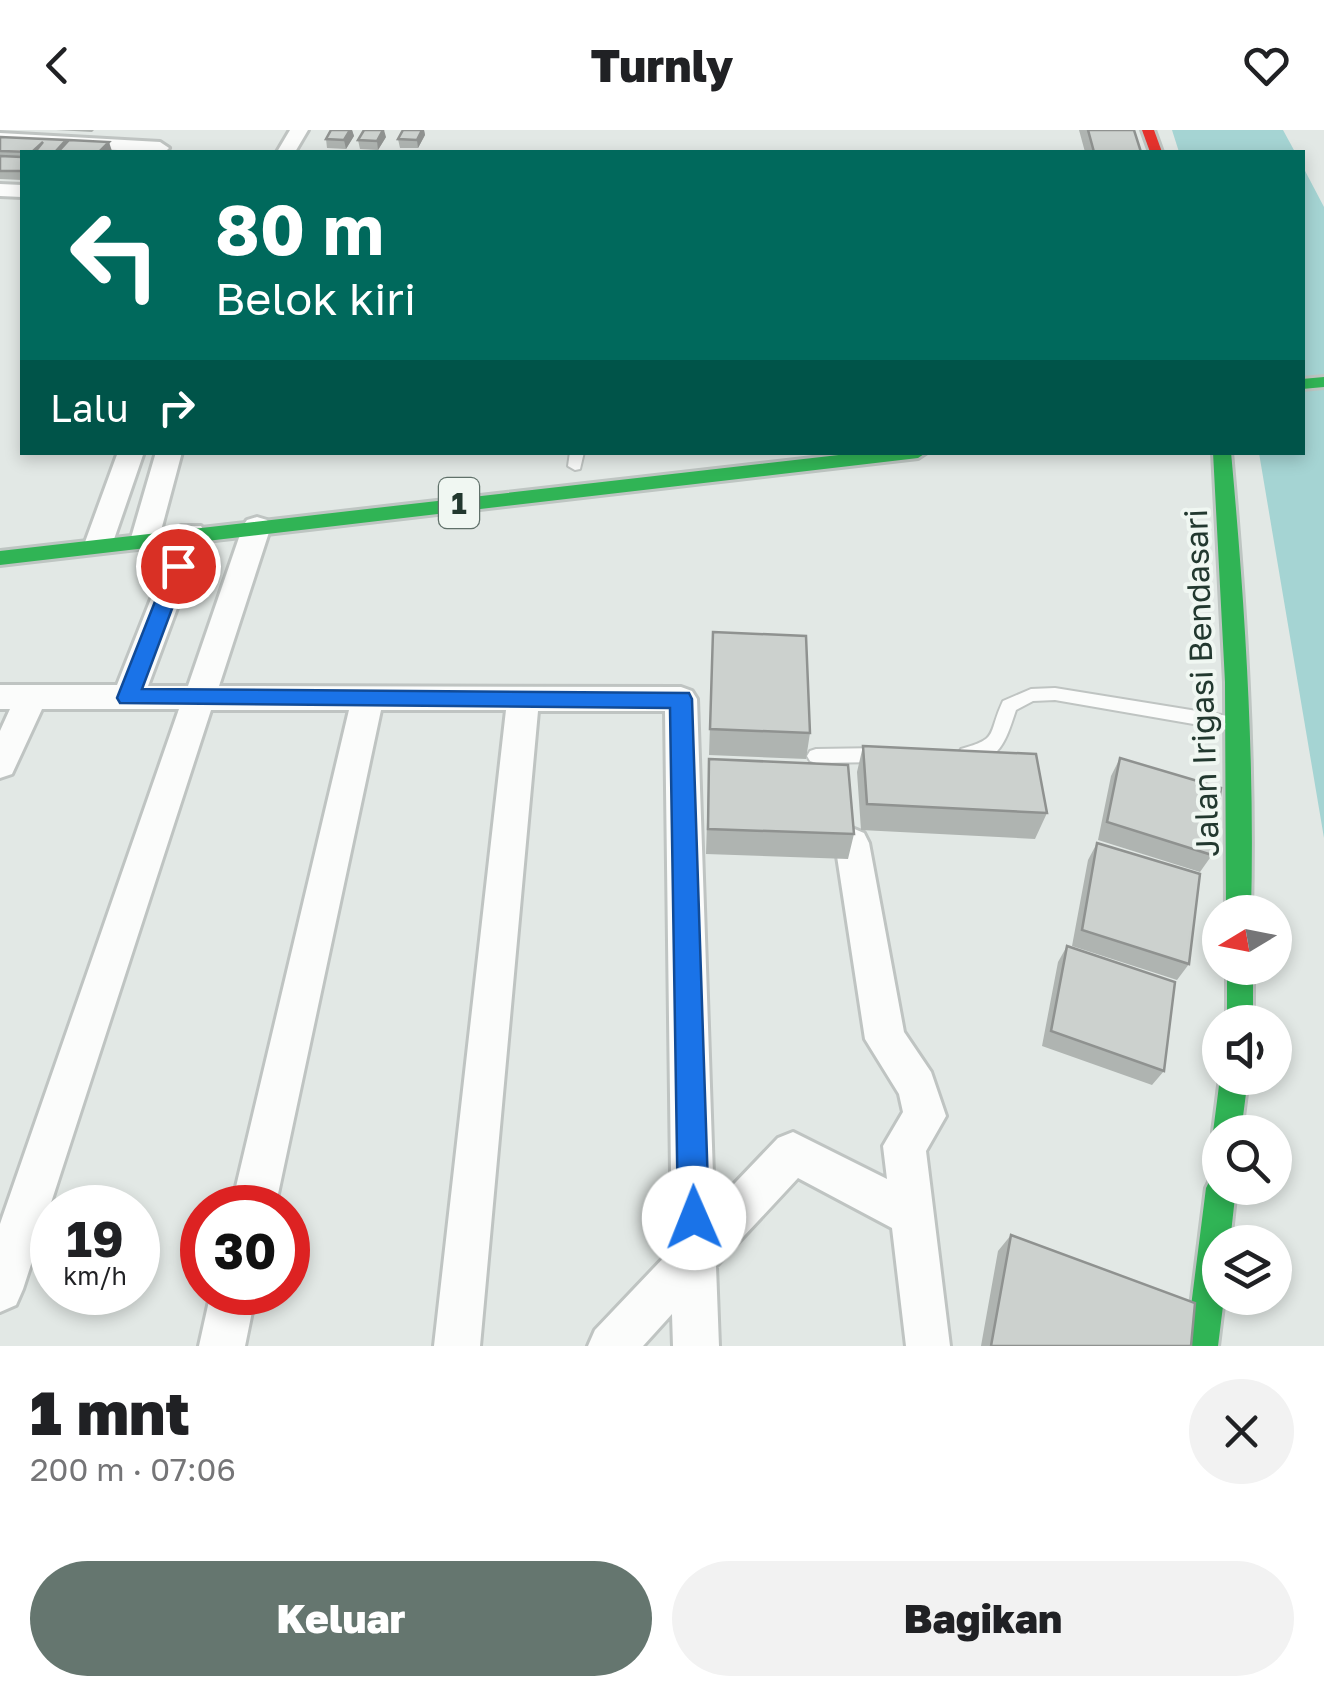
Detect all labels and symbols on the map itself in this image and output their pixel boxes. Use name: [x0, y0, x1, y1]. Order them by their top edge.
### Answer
road number: 1: [439, 478, 479, 528]
street label: Jalan Irigasi Bendasari: [1176, 509, 1226, 857]
pin: [136, 524, 221, 609]
north arrow: [1202, 895, 1292, 985]
position arrow: [642, 1166, 746, 1270]
speed limit sign: 30: [180, 1185, 310, 1315]

